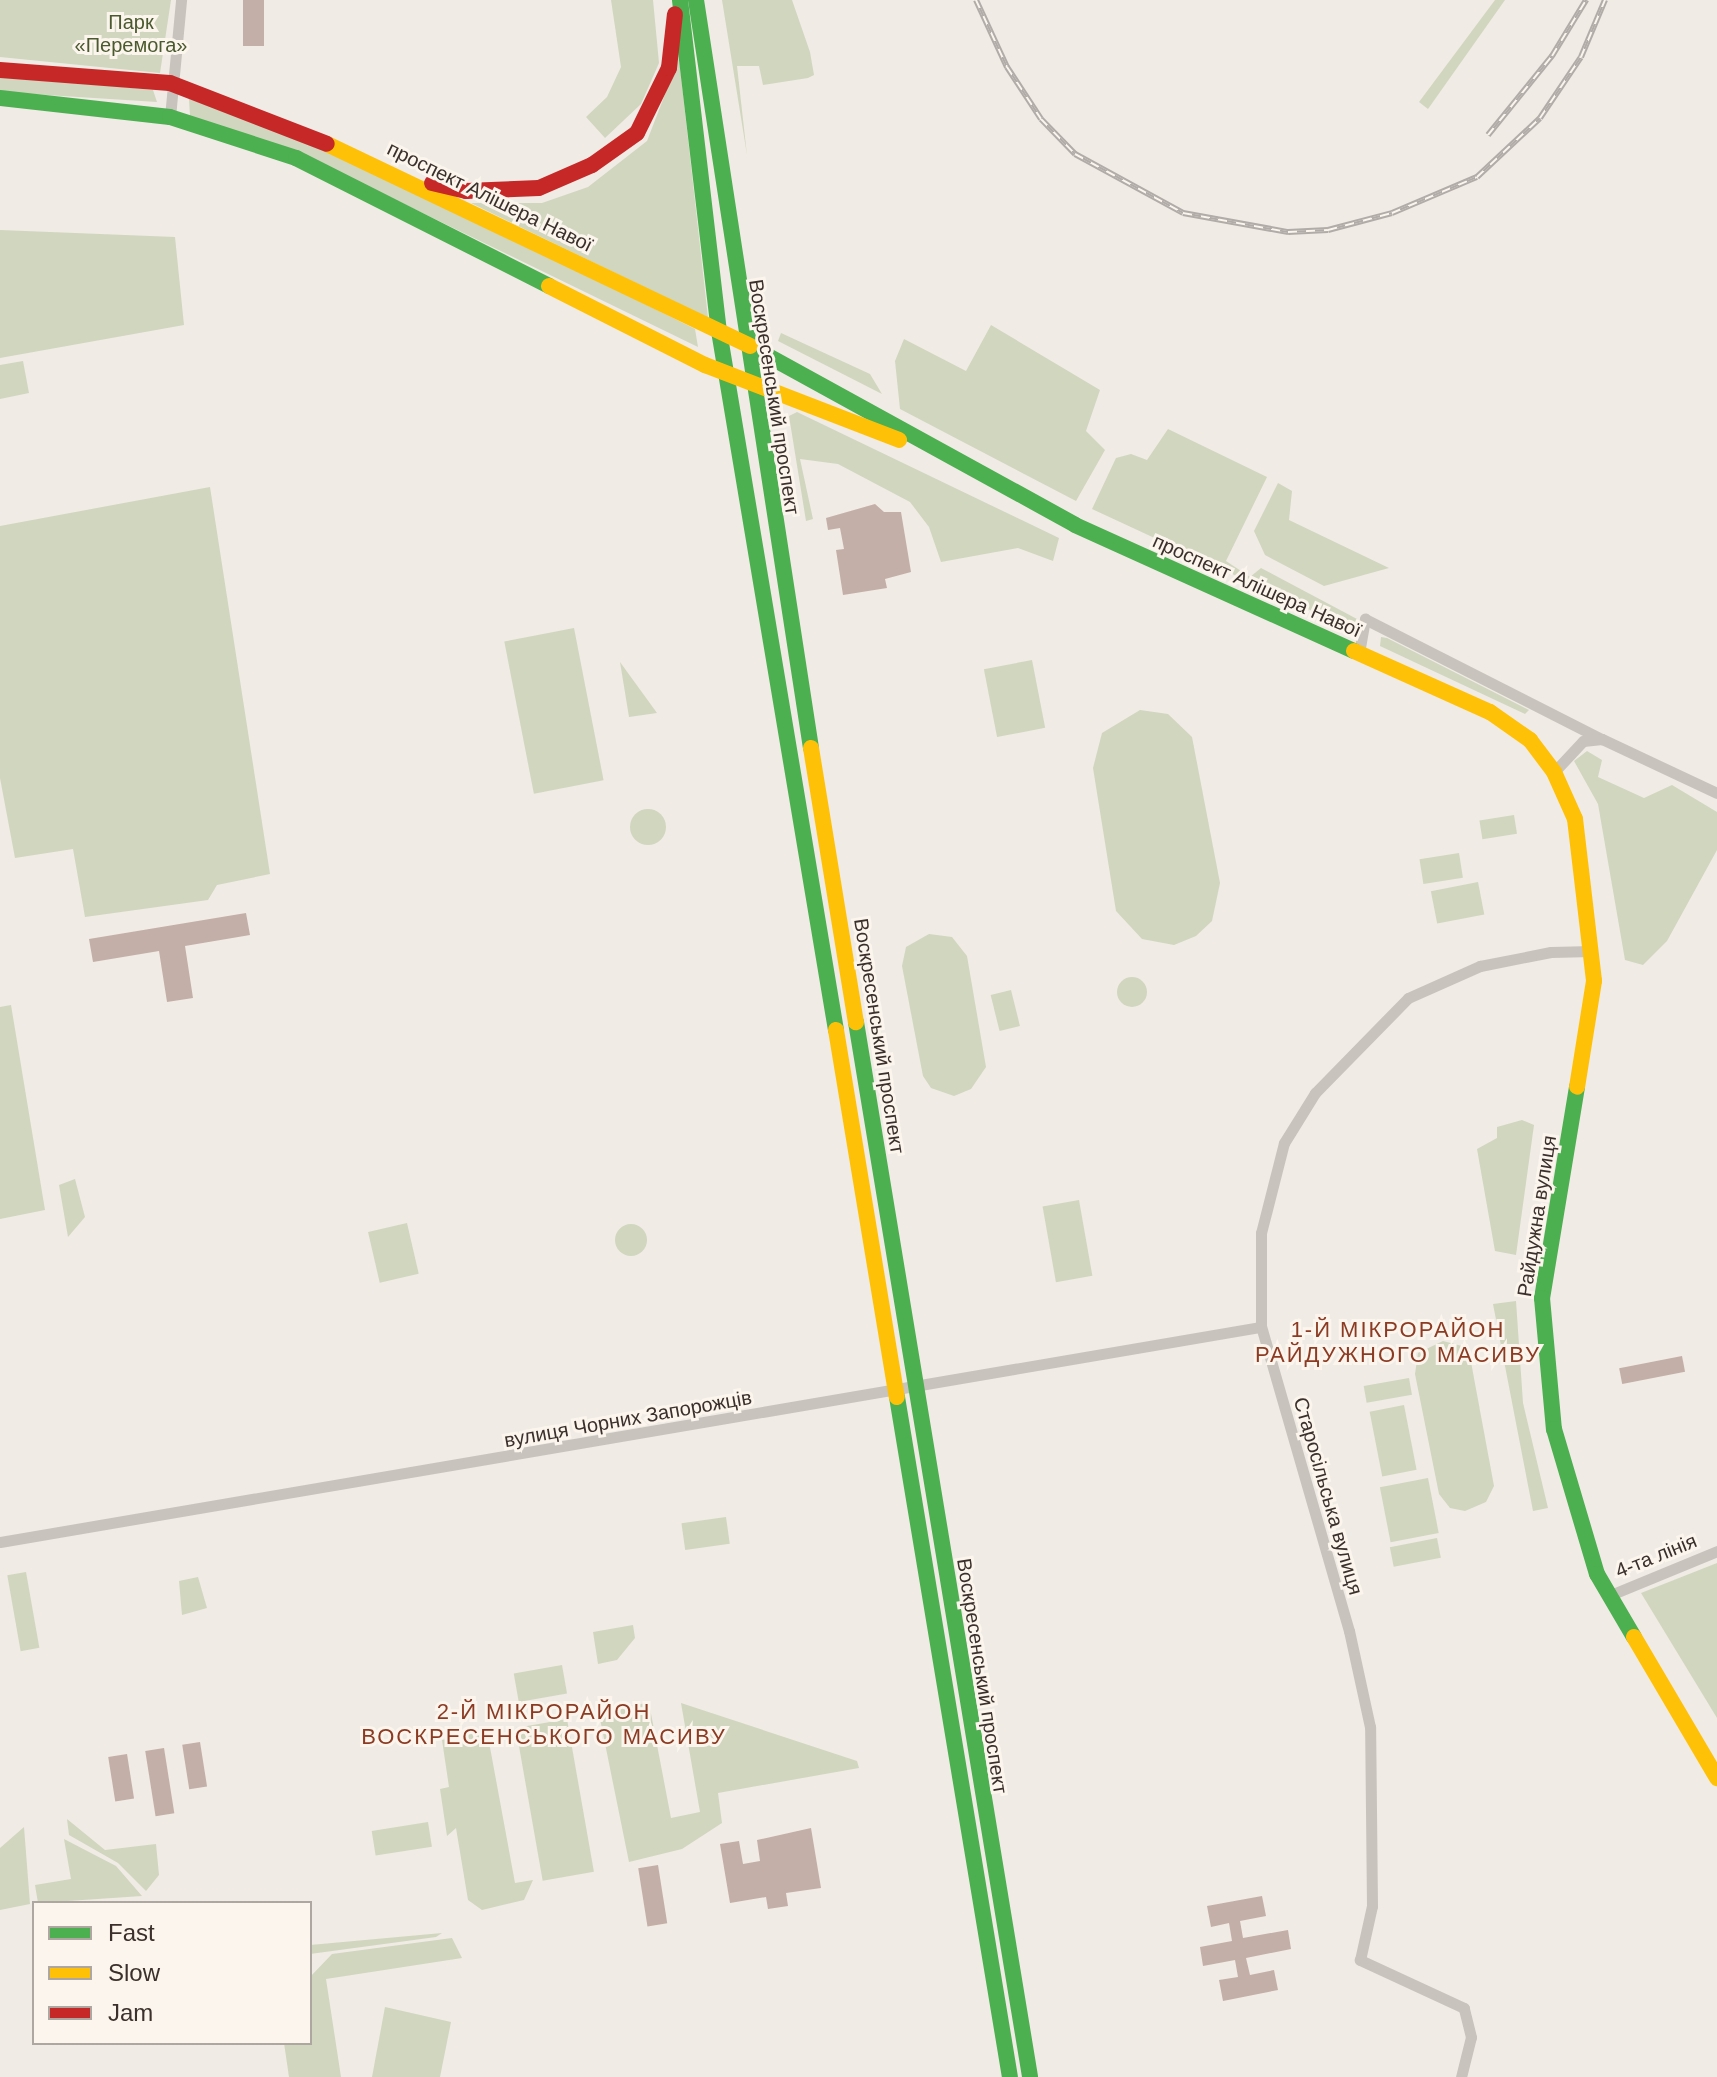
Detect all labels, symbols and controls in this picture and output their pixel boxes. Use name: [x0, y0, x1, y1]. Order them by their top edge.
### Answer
park label: Парк «Перемога»: [75, 11, 187, 58]
street label: проспект Алішера Навої: [383, 137, 597, 257]
street label: Воскресенський проспект: [744, 278, 804, 516]
street label: проспект Алішера Навої: [1149, 529, 1365, 643]
street label: Воскресенський проспект: [849, 917, 909, 1155]
street label: Райдужна вулиця: [1512, 1134, 1562, 1298]
district label: 1-Й МІКРОРАЙОН РАЙДУЖНОГО МАСИВУ: [1255, 1316, 1541, 1368]
street label: вулиця Чорних Запорожців: [502, 1385, 754, 1453]
street label: Старосільська вулиця: [1288, 1394, 1368, 1598]
street label: 4-та лінія: [1612, 1529, 1700, 1583]
street label: Воскресенський проспект: [952, 1557, 1012, 1795]
district label: 2-Й МІКРОРАЙОН ВОСКРЕСЕНСЬКОГО МАСИВУ: [361, 1698, 727, 1750]
legend: [32, 1901, 312, 2045]
text: Fast: [108, 1919, 155, 1946]
text: Slow: [108, 1959, 160, 1986]
text: Jam: [108, 1999, 153, 2026]

